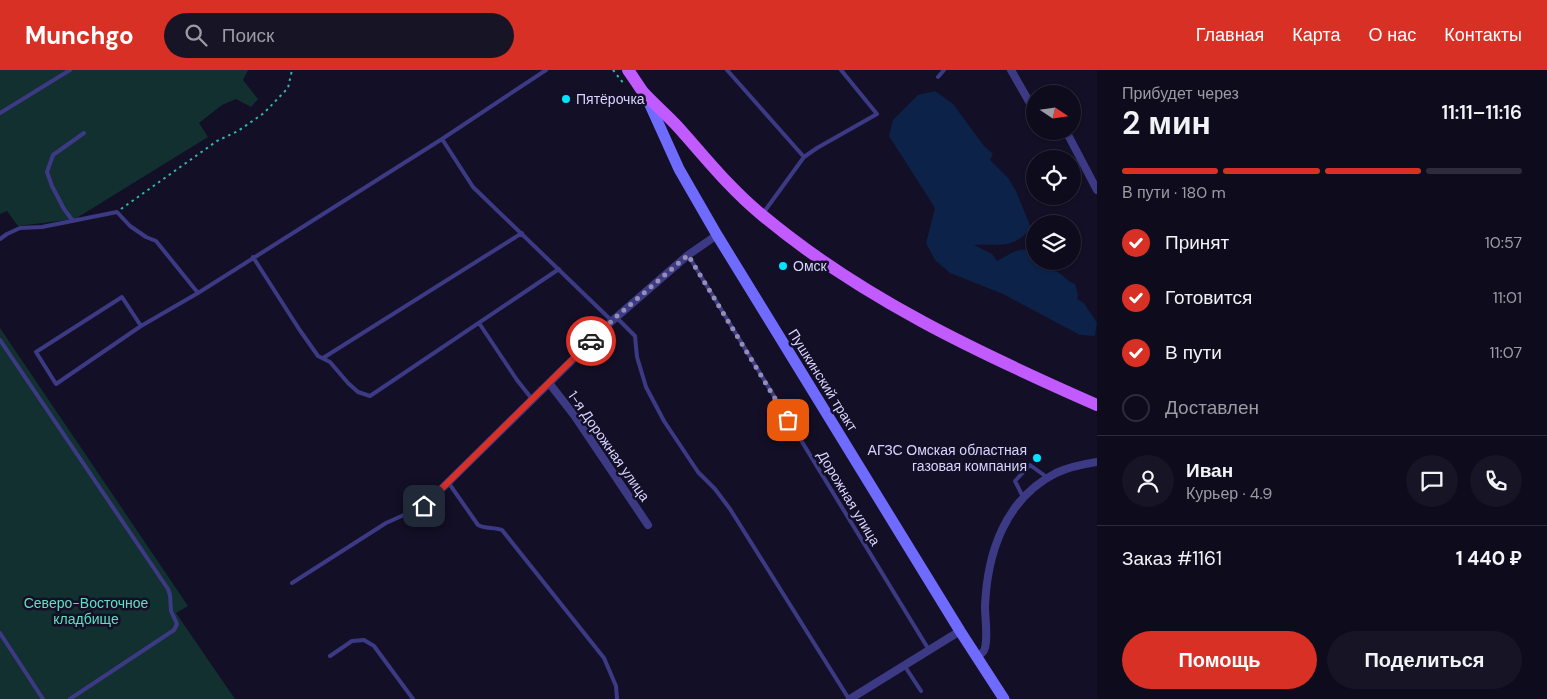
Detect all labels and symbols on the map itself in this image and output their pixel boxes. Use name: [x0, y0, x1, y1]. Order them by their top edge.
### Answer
north arrow: [1026, 85, 1081, 140]
place label: Пятёрочка: [576, 90, 645, 108]
marker: Пятёрочка: [560, 93, 572, 105]
place label: Омск: [793, 257, 828, 275]
marker: Омск: [777, 260, 789, 272]
courier: [566, 316, 616, 366]
street label: Пушкинский тракт: [784, 326, 862, 435]
street label: 1-я Дорожная улица: [564, 387, 654, 505]
pin: [767, 399, 809, 441]
place label: АГЗС Омская областная газовая компания: [868, 441, 1027, 475]
street label: Дорожная улица: [814, 447, 885, 549]
marker: АГЗС Омская областная газовая компания: [1031, 452, 1043, 464]
pin: [403, 485, 445, 527]
park label: Северо-Восточное кладбище: [24, 594, 148, 628]

